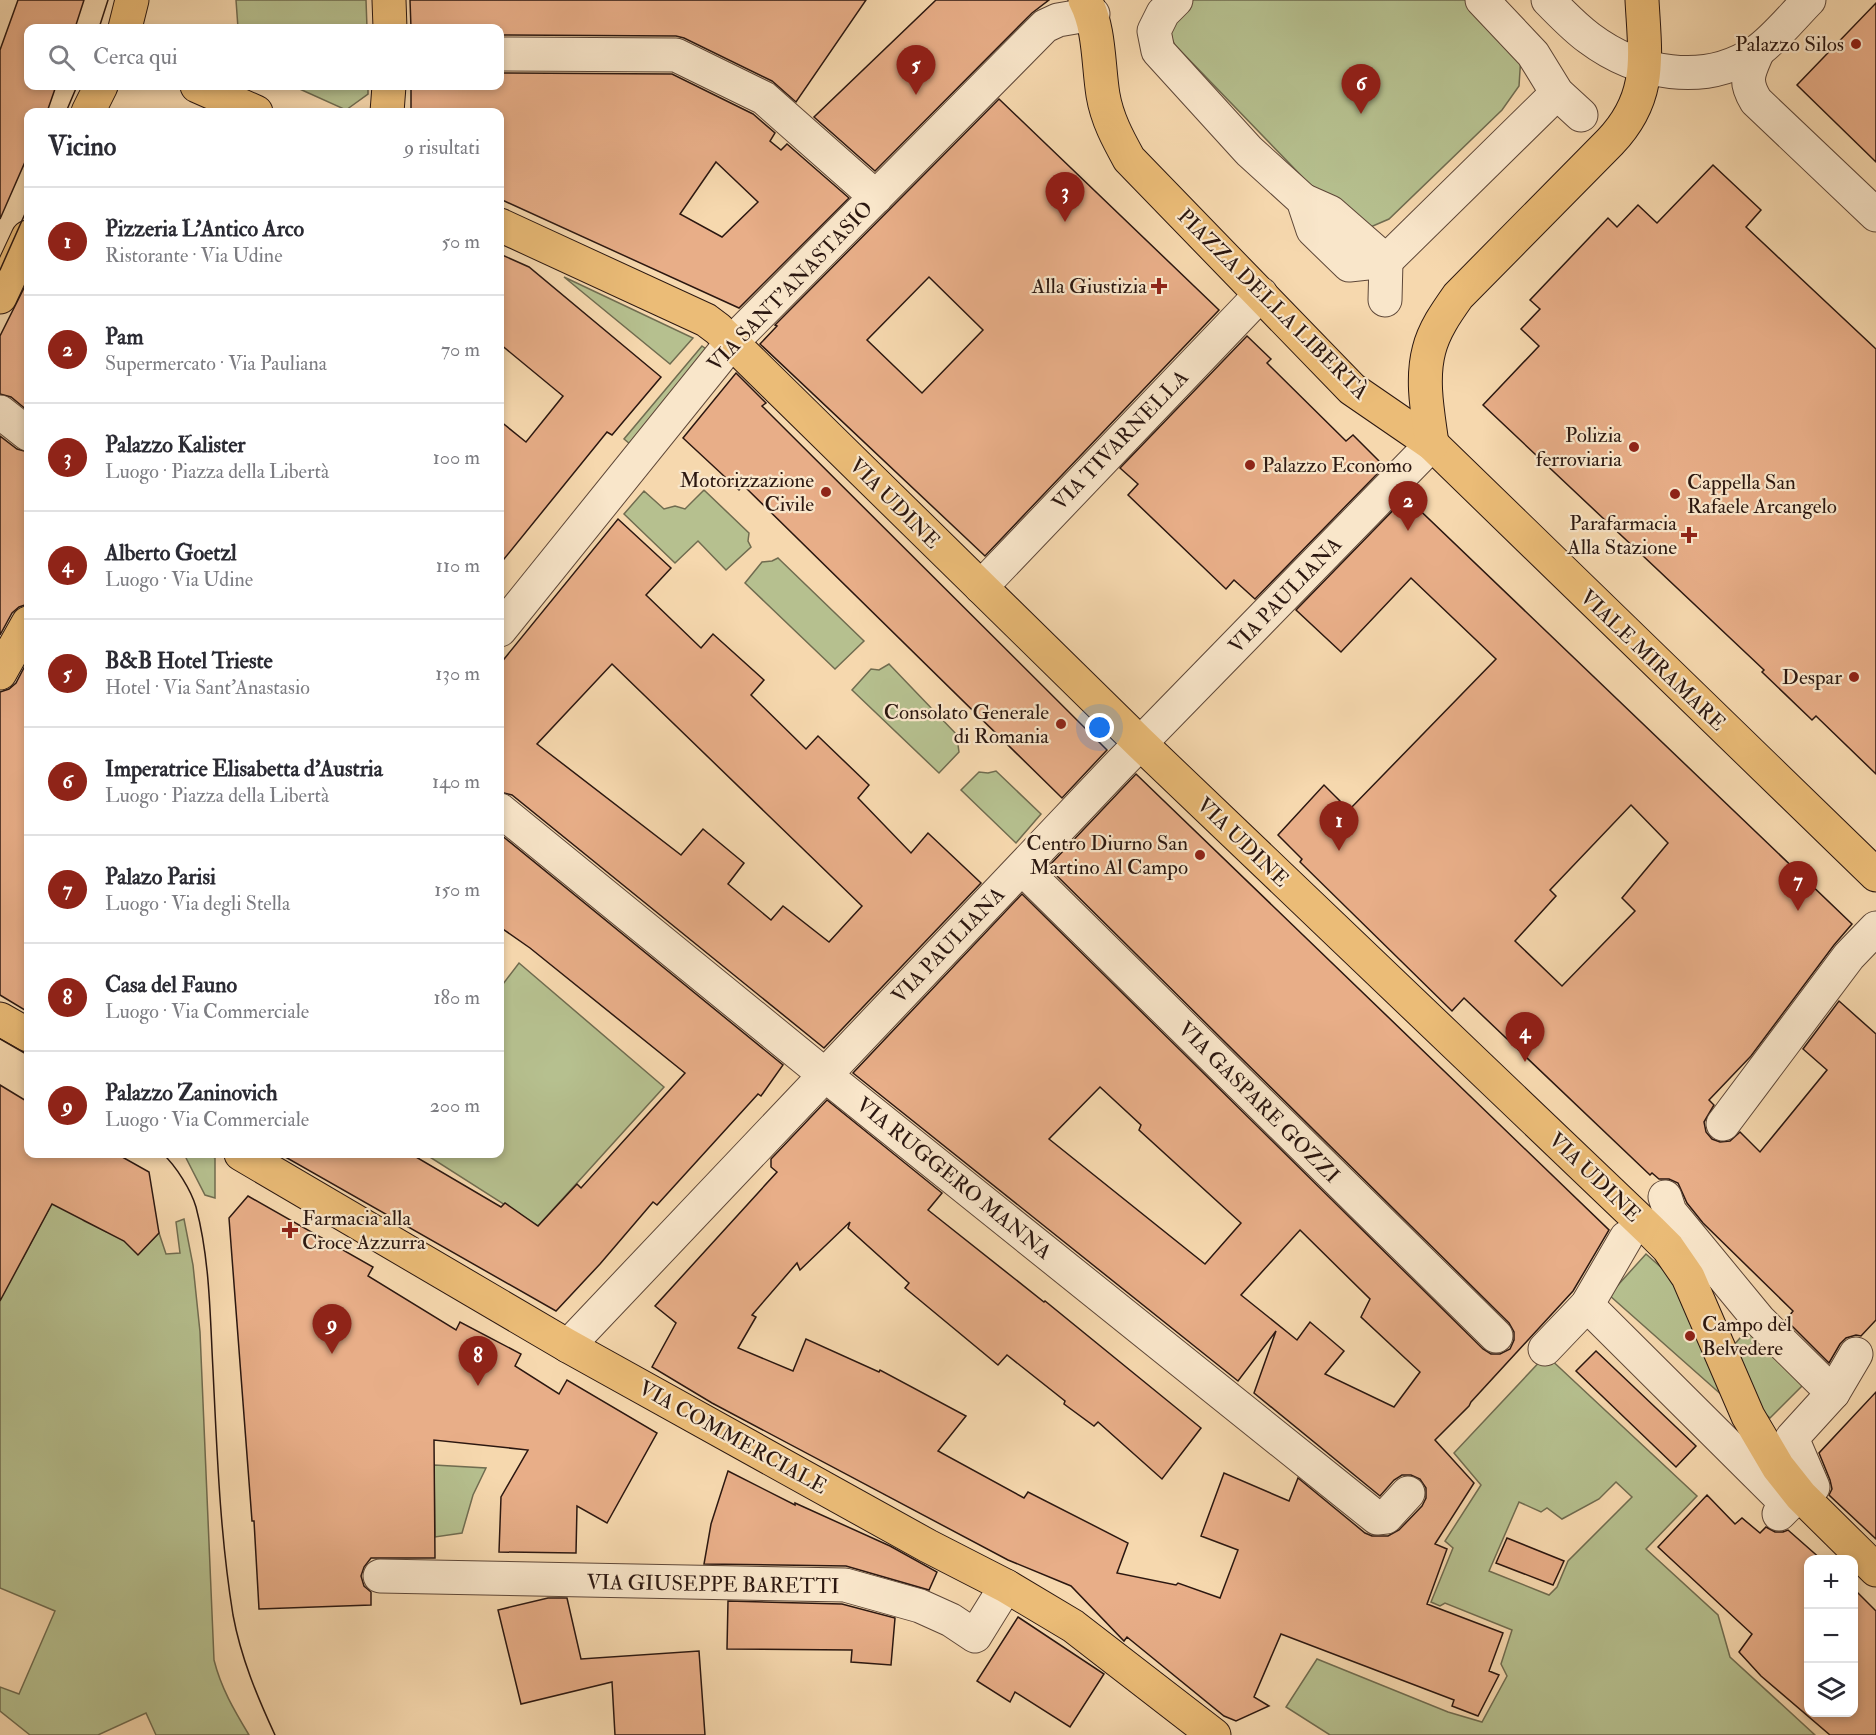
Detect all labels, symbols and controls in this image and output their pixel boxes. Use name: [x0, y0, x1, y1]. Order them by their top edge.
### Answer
search box: [24, 24, 504, 90]
place label: Palazzo Silos: [1735, 31, 1844, 58]
marker: Palazzo Silos: [1849, 37, 1863, 51]
icon: search: [45, 41, 78, 74]
text: Cerca qui: [93, 43, 178, 71]
pin: 5: [896, 46, 936, 95]
pin: 6: [1342, 64, 1380, 114]
text: Vicino: [48, 131, 116, 163]
text: 9 risultati: [404, 135, 480, 160]
pin: 3: [1046, 172, 1084, 222]
street label: VIA SANT'ANASTASIO: [702, 195, 879, 377]
street label: PIAZZA DELLA LIBERTÀ: [1171, 203, 1374, 406]
text: Pizzeria L'Antico Arco: [105, 215, 304, 243]
text: 1: [64, 229, 71, 254]
text: 50 m: [441, 229, 480, 254]
text: Ristorante · Via Udine: [105, 243, 283, 268]
place label: Alla Giustizia: [1031, 273, 1147, 300]
marker: Alla Giustizia: [1152, 279, 1166, 293]
text: Pam: [105, 323, 143, 351]
text: 2: [62, 337, 73, 362]
text: 70 m: [441, 337, 480, 362]
text: Supermercato · Via Pauliana: [105, 351, 327, 376]
street label: VIA TIVARNELLA: [1046, 364, 1194, 516]
place label: Polizia ferroviaria: [1536, 422, 1622, 473]
text: Palazzo Kalister: [105, 431, 246, 459]
marker: Polizia ferroviaria: [1627, 440, 1641, 454]
text: 3: [64, 445, 71, 470]
text: 100 m: [433, 445, 480, 470]
street label: VIA UDINE: [843, 452, 946, 555]
place label: Palazzo Economo: [1262, 452, 1412, 479]
marker: Palazzo Economo: [1243, 458, 1257, 472]
text: Luogo · Piazza della Libertà: [105, 459, 329, 484]
place label: Motorizzazione Civile: [679, 467, 814, 518]
place label: Cappella San Rafaele Arcangelo: [1687, 469, 1837, 520]
pin: 2: [1388, 482, 1428, 531]
marker: Motorizzazione Civile: [819, 485, 833, 499]
marker: Cappella San Rafaele Arcangelo: [1668, 487, 1682, 501]
place label: Parafarmacia Alla Stazione: [1566, 510, 1677, 561]
marker: Parafarmacia Alla Stazione: [1682, 528, 1696, 542]
street label: VIA PAULIANA: [1223, 531, 1348, 659]
text: Alberto Goetzl: [105, 539, 237, 567]
text: 4: [62, 553, 73, 578]
text: 110 m: [436, 553, 480, 578]
text: Luogo · Via Udine: [105, 567, 253, 592]
street label: VIALE MIRAMARE: [1574, 584, 1731, 737]
text: B&B Hotel Trieste: [105, 647, 273, 675]
text: 5: [63, 661, 72, 686]
text: 130 m: [435, 661, 480, 686]
place label: Despar: [1782, 664, 1842, 691]
marker: Despar: [1847, 670, 1861, 684]
text: Hotel · Via Sant'Anastasio: [105, 675, 310, 700]
place label: Consolato Generale di Romania: [884, 699, 1049, 750]
your location: [1085, 713, 1114, 742]
marker: Consolato Generale di Romania: [1054, 717, 1068, 731]
text: Imperatrice Elisabetta d'Austria: [105, 755, 383, 783]
text: 6: [62, 769, 73, 794]
text: 140 m: [432, 769, 480, 794]
text: Luogo · Piazza della Libertà: [105, 783, 329, 808]
street label: VIA UDINE: [1191, 792, 1294, 893]
pin: 1: [1320, 802, 1358, 851]
place label: Centro Diurno San Martino Al Campo: [1026, 830, 1188, 881]
marker: Centro Diurno San Martino Al Campo: [1193, 848, 1207, 862]
pin: 7: [1778, 862, 1818, 911]
text: Palazo Parisi: [105, 863, 216, 891]
text: 7: [63, 877, 72, 902]
text: 150 m: [434, 877, 480, 902]
street label: VIA PAULIANA: [886, 881, 1011, 1009]
text: Luogo · Via degli Stella: [105, 891, 290, 916]
text: Casa del Fauno: [105, 971, 237, 999]
text: 8: [63, 985, 72, 1010]
text: 180 m: [433, 985, 480, 1010]
text: Luogo · Via Commerciale: [105, 999, 309, 1024]
pin: 4: [1506, 1012, 1544, 1062]
street label: VIA GASPARE GOZZI: [1172, 1016, 1345, 1189]
text: Palazzo Zaninovich: [105, 1079, 278, 1107]
street label: VIA RUGGERO MANNA: [850, 1091, 1057, 1266]
text: 9: [62, 1093, 73, 1118]
text: 200 m: [430, 1093, 480, 1118]
text: Luogo · Via Commerciale: [105, 1107, 309, 1132]
street label: VIA UDINE: [1543, 1127, 1646, 1228]
place label: Farmacia alla Croce Azzurra: [302, 1205, 426, 1256]
marker: Farmacia alla Croce Azzurra: [283, 1223, 297, 1237]
pin: 9: [312, 1304, 352, 1354]
place label: Campo del Belvedere: [1702, 1311, 1792, 1362]
marker: Campo del Belvedere: [1683, 1329, 1697, 1343]
pin: 8: [458, 1336, 498, 1386]
street label: VIA COMMERCIALE: [634, 1374, 832, 1500]
map controls: [1804, 1555, 1858, 1717]
button: +: [1804, 1555, 1858, 1609]
street label: VIA GIUSEPPE BARETTI: [586, 1569, 840, 1600]
button: −: [1804, 1609, 1858, 1663]
button: layers: [1804, 1663, 1858, 1717]

